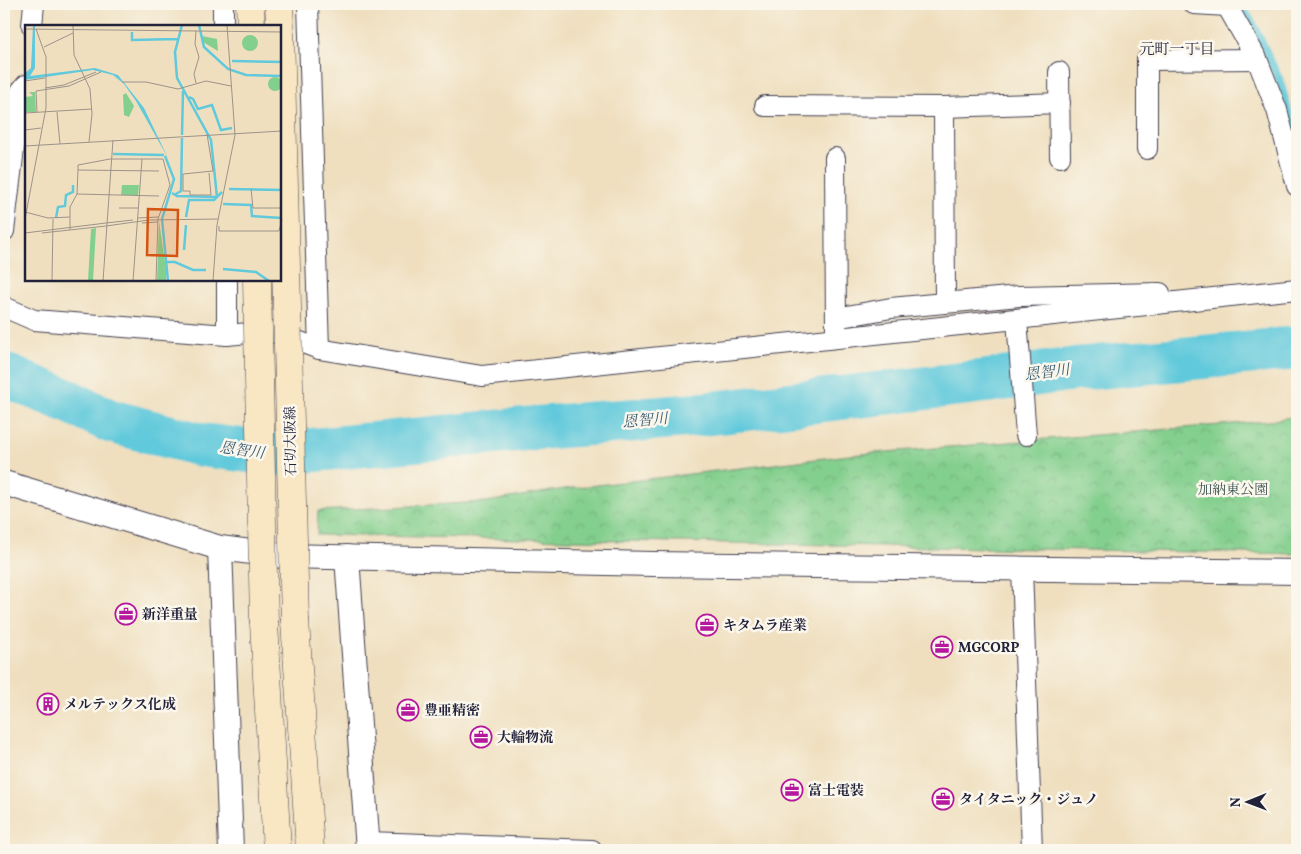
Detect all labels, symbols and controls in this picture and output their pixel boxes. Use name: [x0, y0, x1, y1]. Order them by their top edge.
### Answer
inset map: [25, 25, 281, 281]
district label: 元町一丁目: [1139, 40, 1215, 61]
water label: 恩智川: [1024, 360, 1073, 387]
street label: 石切大阪線: [281, 406, 302, 476]
water label: 恩智川: [622, 409, 670, 434]
water label: 恩智川: [218, 438, 268, 465]
park label: 加納東公園: [1198, 481, 1268, 500]
office icon: 新洋重量: [114, 602, 138, 626]
place label: 新洋重量: [142, 606, 198, 625]
office icon: キタムラ産業: [695, 613, 719, 637]
place label: キタムラ産業: [723, 617, 807, 636]
office icon: MGCORP: [930, 635, 954, 659]
place label: MGCORP: [958, 639, 1020, 658]
building icon: メルテックス化成: [36, 692, 60, 716]
place label: メルテックス化成: [64, 696, 176, 715]
office icon: 豊亜精密: [396, 698, 420, 722]
place label: 豊亜精密: [424, 702, 480, 721]
office icon: 大輪物流: [469, 725, 493, 749]
place label: 大輪物流: [497, 729, 553, 748]
north arrow: [1224, 776, 1274, 826]
office icon: 富士電装: [780, 778, 804, 802]
place label: 富士電装: [808, 782, 864, 801]
office icon: タイタニック・ジュノ: [931, 787, 955, 811]
place label: タイタニック・ジュノ: [959, 791, 1098, 810]
text: N: [1227, 797, 1246, 807]

